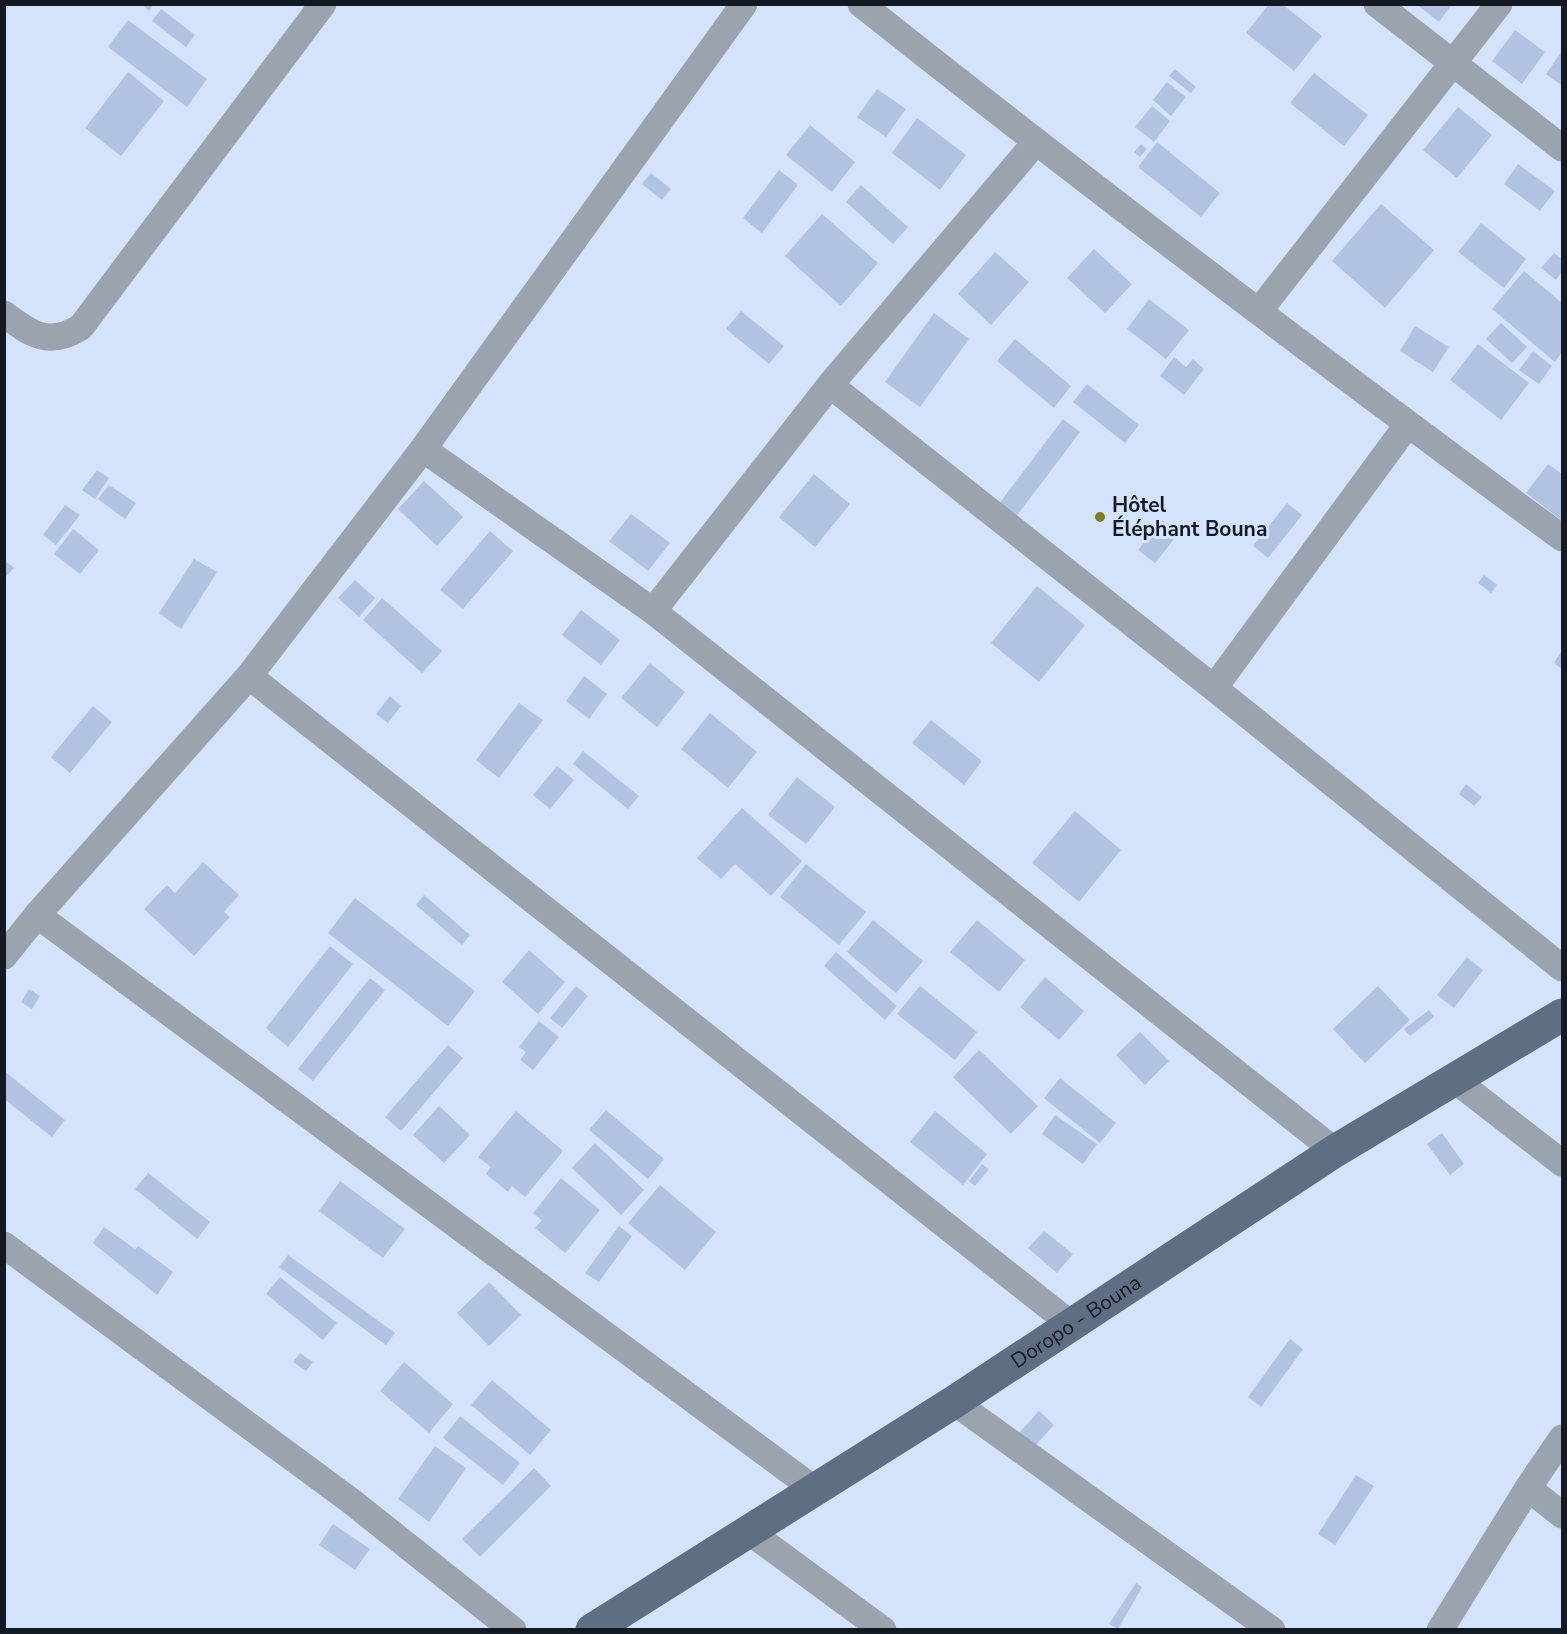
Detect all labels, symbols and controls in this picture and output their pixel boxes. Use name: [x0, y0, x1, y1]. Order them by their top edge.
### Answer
place label: Hôtel Éléphant Bouna: [1112, 491, 1267, 543]
marker: Hôtel Éléphant Bouna: [1093, 510, 1107, 524]
street label: Doropo - Bouna: [1005, 1268, 1147, 1375]

